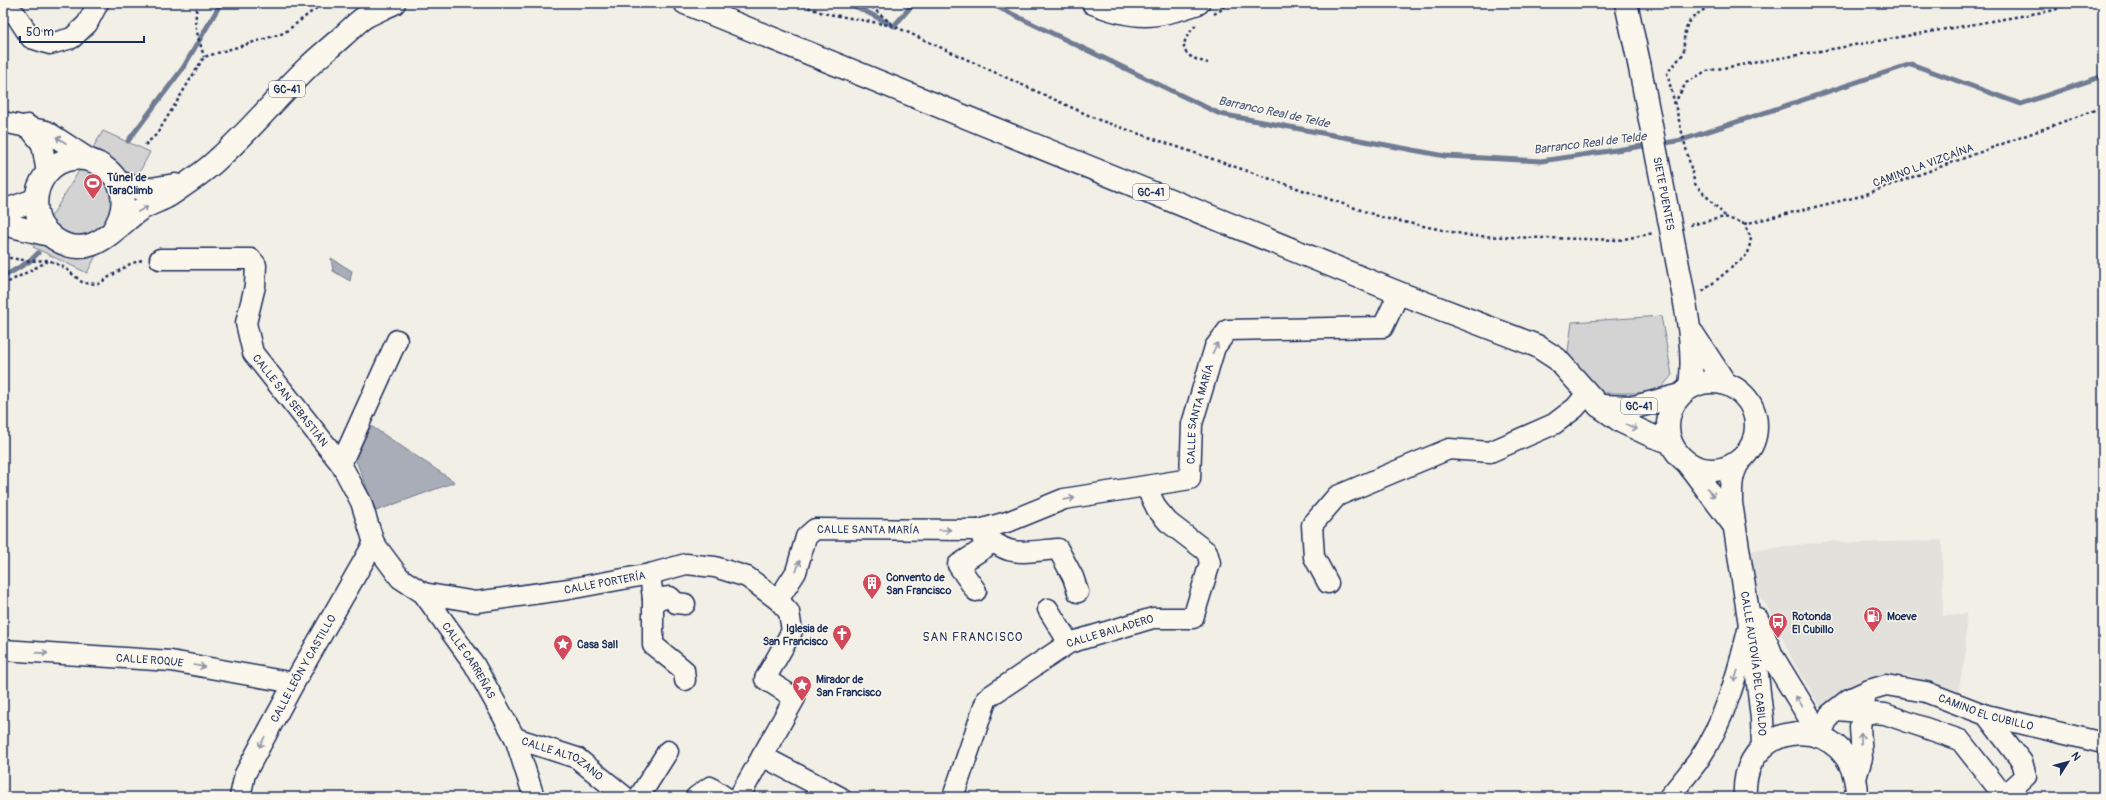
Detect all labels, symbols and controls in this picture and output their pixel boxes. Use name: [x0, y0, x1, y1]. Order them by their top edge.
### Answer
scale bar: [20, 18, 144, 44]
text: 50 m: [26, 25, 54, 40]
road number: GC-41: [269, 81, 305, 97]
water label: Barranco Real de Telde: [1217, 93, 1332, 132]
water label: Barranco Real de Telde: [1533, 129, 1648, 158]
one-way arrow: [56, 136, 67, 144]
street label: CAMINO LA VIZCAÍNA: [1871, 141, 1975, 190]
street label: SIETE PUENTES: [1650, 156, 1677, 232]
place label: Túnel de TaraClimb: [106, 171, 153, 197]
sports icon: Túnel de TaraClimb: [82, 172, 104, 200]
road number: GC-41: [1133, 184, 1169, 200]
one-way arrow: [137, 204, 149, 212]
one-way arrow: [1212, 343, 1219, 355]
street label: CALLE SAN SEBASTIÁN: [250, 352, 331, 449]
street label: CALLE SANTA MARÍA: [1185, 363, 1217, 464]
road number: GC-41: [1621, 398, 1657, 414]
one-way arrow: [1626, 424, 1638, 431]
one-way arrow: [1707, 488, 1716, 499]
one-way arrow: [1062, 494, 1075, 502]
street label: CALLE SANTA MARÍA: [817, 523, 920, 537]
one-way arrow: [938, 526, 951, 534]
one-way arrow: [795, 560, 802, 573]
street label: CALLE PORTERÍA: [563, 569, 647, 597]
place label: Convento de San Francisco: [886, 571, 951, 597]
building icon: Convento de San Francisco: [861, 572, 883, 600]
street label: CALLE AUTOVÍA DEL CABILDO: [1738, 590, 1769, 736]
fuel station icon: Moeve: [1862, 605, 1884, 633]
place label: Rotonda El Cubillo: [1792, 610, 1834, 636]
place label: Moeve: [1887, 610, 1917, 623]
bus stop icon: Rotonda El Cubillo: [1767, 611, 1789, 639]
street label: CALLE LEÓN Y CASTILLO: [268, 612, 339, 725]
street label: CALLE BAILADERO: [1065, 612, 1155, 650]
street label: CALLE CARREÑAS: [439, 620, 498, 701]
place label: Iglesia de San Francisco: [763, 622, 829, 648]
church icon: Iglesia de San Francisco: [831, 623, 853, 651]
district label: SAN FRANCISCO: [923, 630, 1023, 645]
place icon: Casa Sall: [552, 633, 574, 661]
place label: Casa Sall: [577, 638, 618, 651]
one-way arrow: [35, 649, 48, 656]
street label: CALLE ROQUE: [115, 651, 185, 670]
one-way arrow: [192, 662, 205, 670]
one-way arrow: [1732, 669, 1739, 682]
place label: Mirador de San Francisco: [816, 673, 881, 699]
place icon: Mirador de San Francisco: [791, 674, 813, 702]
street label: CAMINO EL CUBILLO: [1936, 691, 2035, 733]
one-way arrow: [1795, 696, 1803, 707]
one-way arrow: [1857, 733, 1865, 746]
street label: CALLE ALTOZANO: [520, 735, 605, 783]
one-way arrow: [258, 736, 265, 748]
north arrow: [2048, 742, 2088, 782]
text: N: [2068, 750, 2083, 764]

